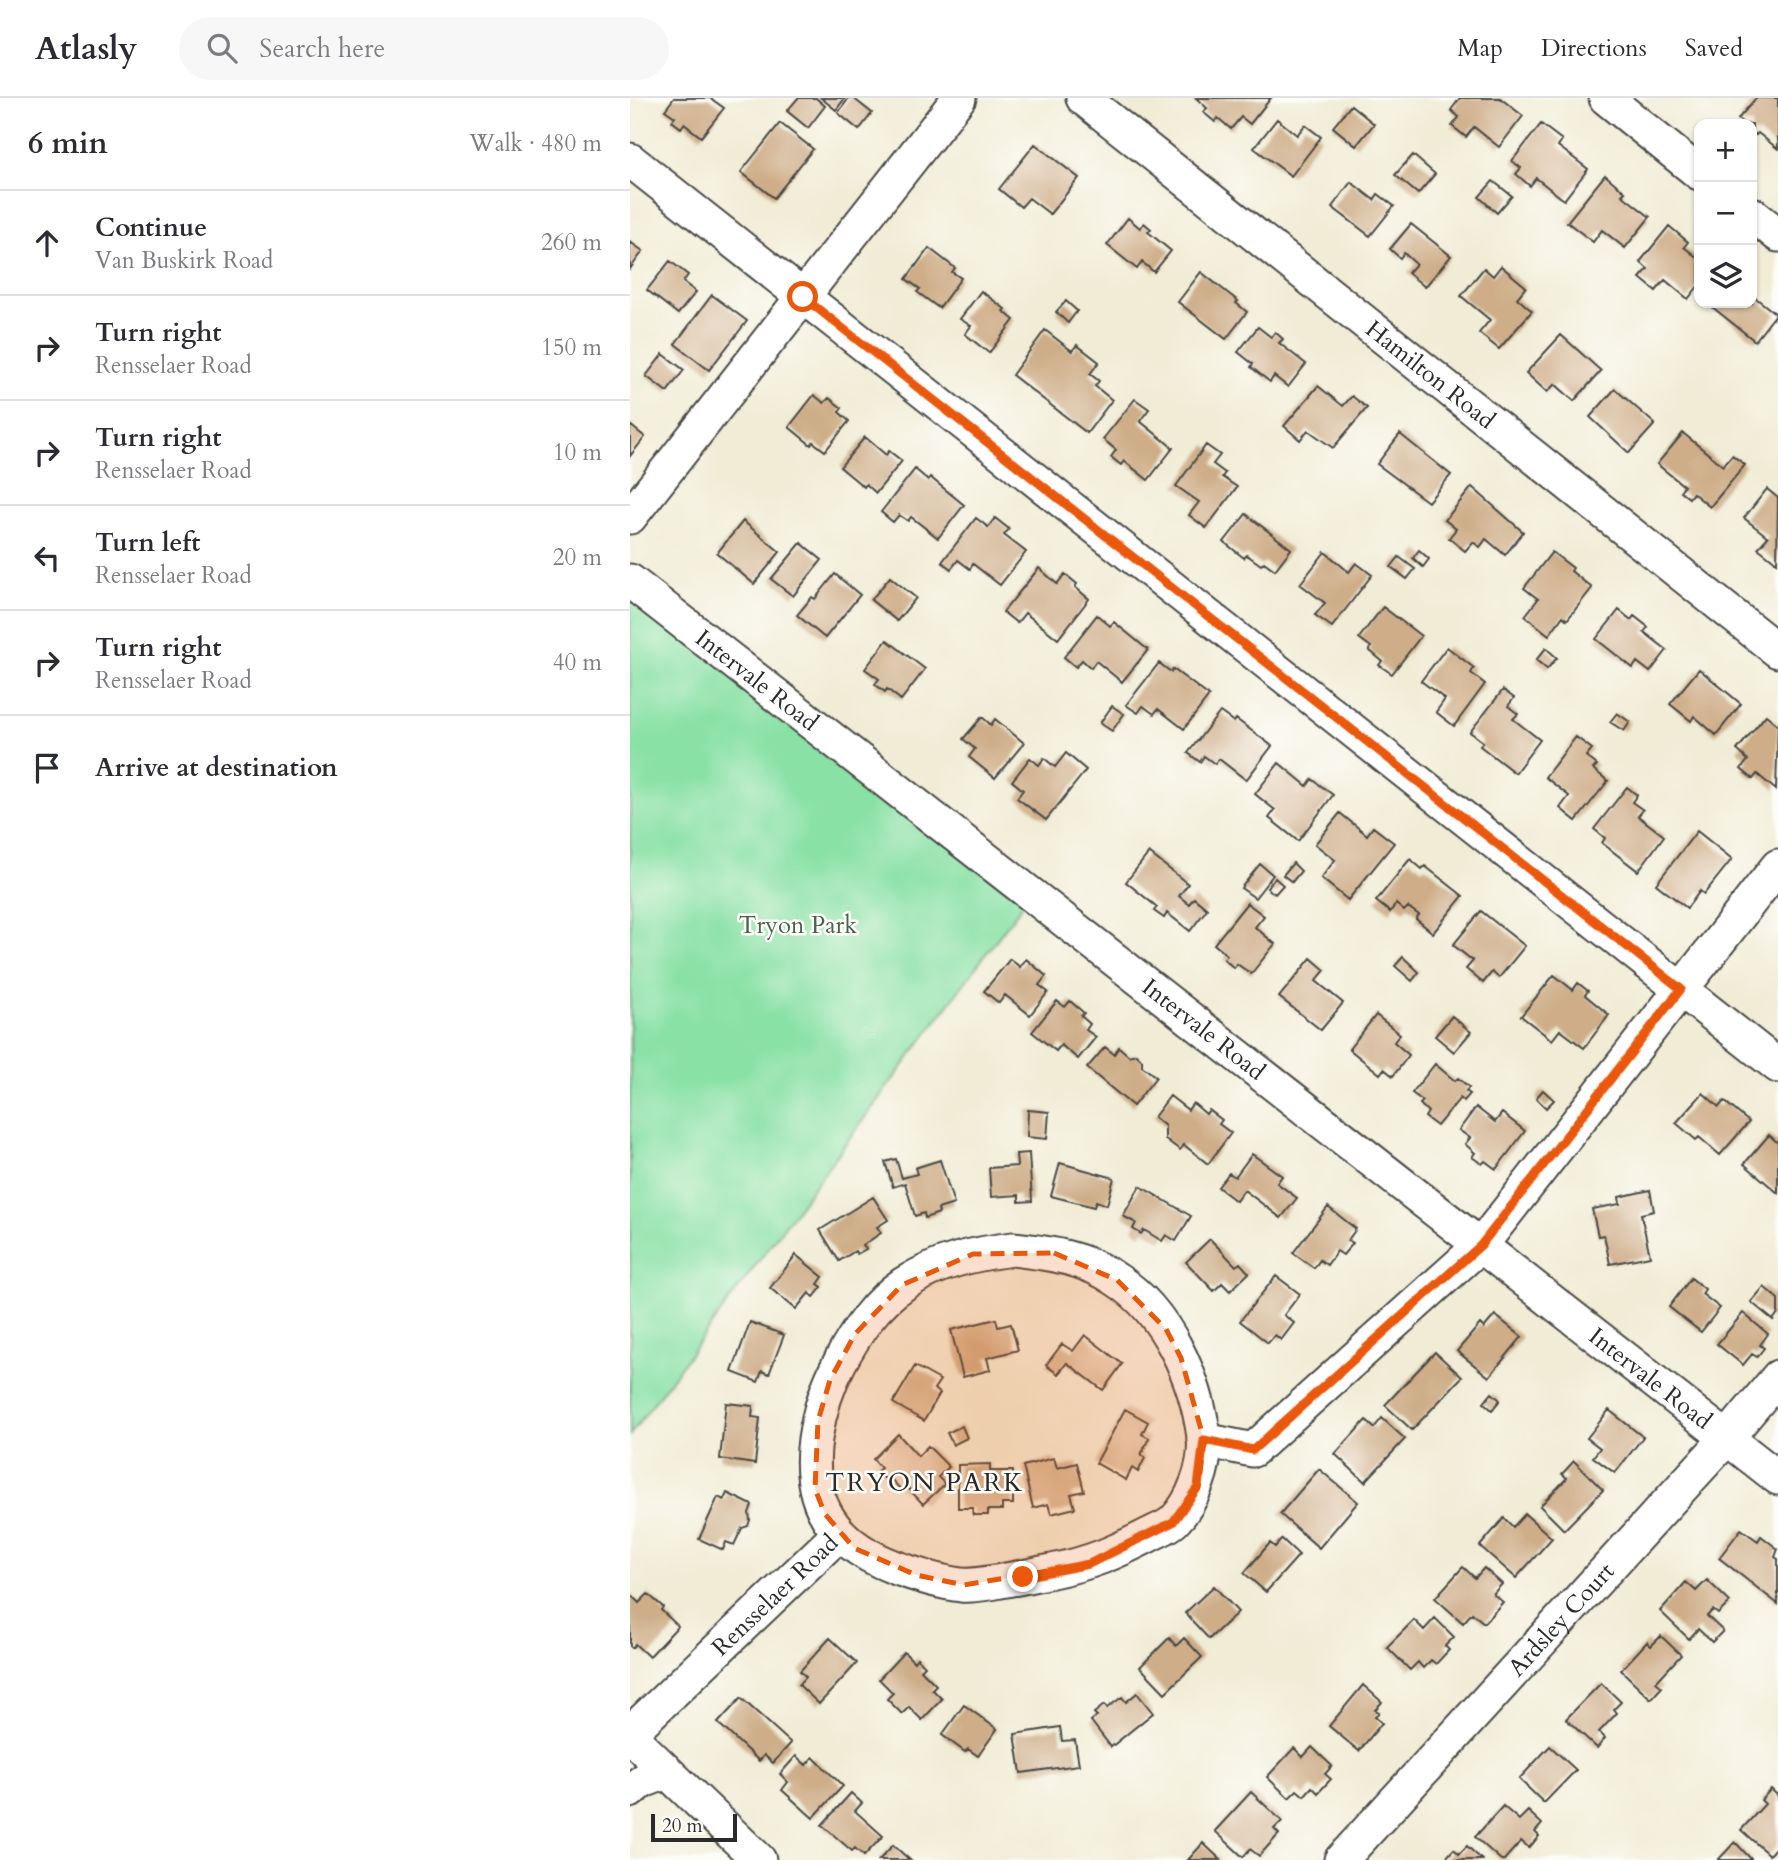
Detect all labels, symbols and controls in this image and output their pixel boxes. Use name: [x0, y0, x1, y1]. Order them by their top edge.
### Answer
search box: [179, 17, 669, 80]
text: Atlasly: [35, 26, 137, 71]
icon: search: [203, 29, 241, 67]
text: Search here: [259, 31, 385, 66]
text: Map: [1457, 32, 1503, 65]
text: Directions: [1541, 32, 1647, 65]
text: Saved: [1685, 32, 1743, 65]
map controls: [1694, 119, 1757, 308]
button: +: [1694, 119, 1757, 182]
text: 6 min: [28, 123, 108, 164]
text: Walk · 480 m: [469, 128, 602, 159]
button: −: [1694, 182, 1757, 245]
text: Continue: [95, 210, 207, 245]
icon: ahead: [28, 224, 66, 262]
text: 260 m: [541, 227, 602, 258]
text: Van Buskirk Road: [95, 245, 273, 276]
button: layers: [1694, 245, 1757, 308]
route start: [787, 281, 818, 312]
street label: Hamilton Road: [1358, 313, 1502, 437]
text: Turn right: [95, 315, 222, 350]
icon: right: [28, 329, 66, 367]
text: 150 m: [541, 332, 602, 363]
text: Rensselaer Road: [95, 350, 252, 381]
text: Turn right: [95, 420, 222, 455]
icon: right: [28, 434, 66, 472]
text: 10 m: [553, 437, 602, 468]
text: Rensselaer Road: [95, 455, 252, 486]
text: Turn left: [95, 525, 200, 560]
icon: left: [28, 539, 66, 577]
text: 20 m: [553, 542, 602, 573]
text: Rensselaer Road: [95, 560, 252, 591]
street label: Intervale Road: [688, 622, 825, 739]
text: Turn right: [95, 630, 222, 665]
icon: right: [28, 644, 66, 682]
text: 40 m: [553, 647, 602, 678]
text: Rensselaer Road: [95, 665, 252, 696]
icon: arrive: [28, 749, 66, 787]
text: Arrive at destination: [95, 750, 338, 785]
park label: Tryon Park: [739, 909, 857, 942]
street label: Intervale Road: [1135, 971, 1272, 1088]
street label: Intervale Road: [1582, 1320, 1719, 1437]
district label: TRYON PARK: [825, 1465, 1025, 1500]
street label: Rensselaer Road: [705, 1527, 846, 1664]
street label: Ardsley Court: [1501, 1555, 1622, 1684]
route end: [1007, 1561, 1038, 1592]
scale bar: [651, 1811, 737, 1843]
text: 20 m: [662, 1813, 703, 1839]

